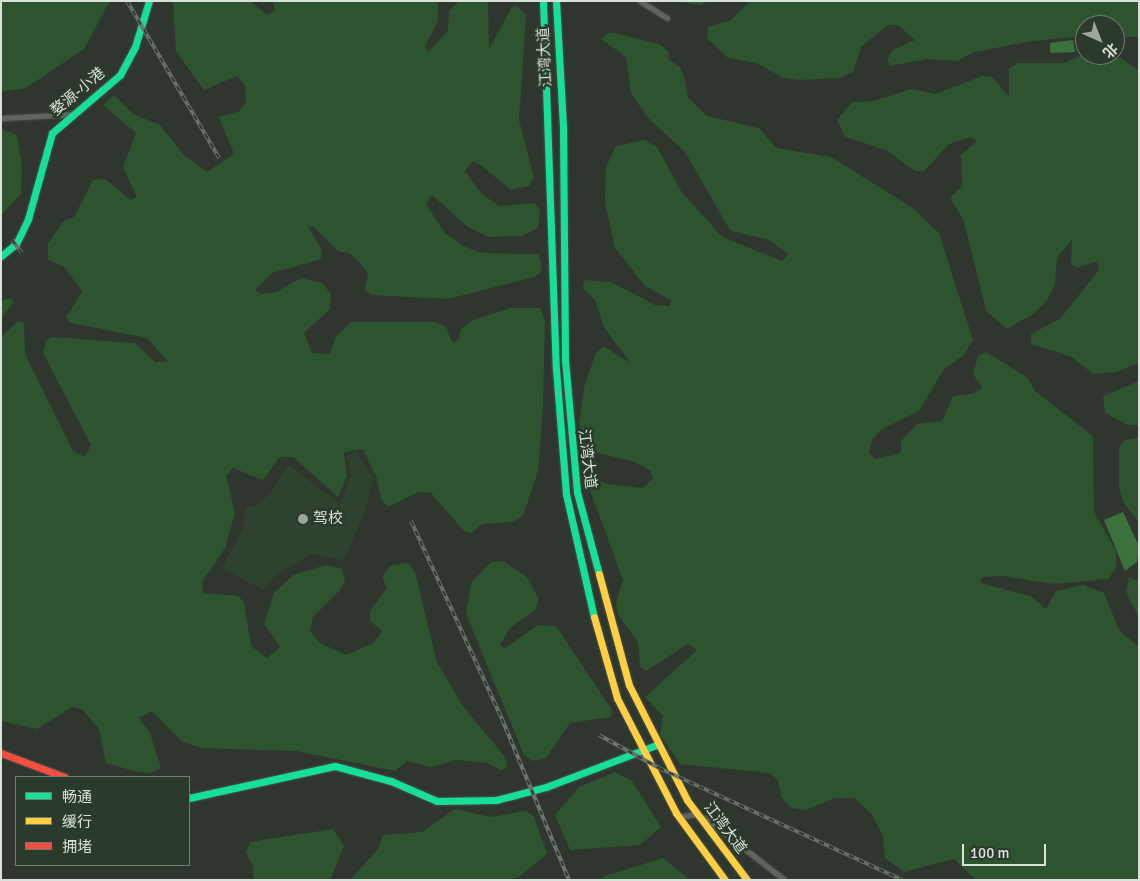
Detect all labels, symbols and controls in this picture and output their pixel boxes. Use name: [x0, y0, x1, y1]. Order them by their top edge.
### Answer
north arrow: [1075, 15, 1125, 65]
street label: 江湾大道: [534, 27, 556, 87]
text: 北: [1099, 39, 1121, 61]
street label: 婺源-小港: [47, 64, 109, 120]
street label: 江湾大道: [574, 428, 600, 490]
place label: 驾校: [313, 510, 343, 528]
marker: 驾校: [297, 513, 309, 525]
legend: [15, 776, 190, 866]
text: 畅通: [62, 788, 92, 806]
street label: 江湾大道: [700, 799, 750, 857]
text: 缓行: [62, 813, 92, 831]
scale bar: [965, 834, 1049, 866]
text: 拥堵: [62, 838, 92, 856]
text: 100 m: [970, 844, 1010, 862]

